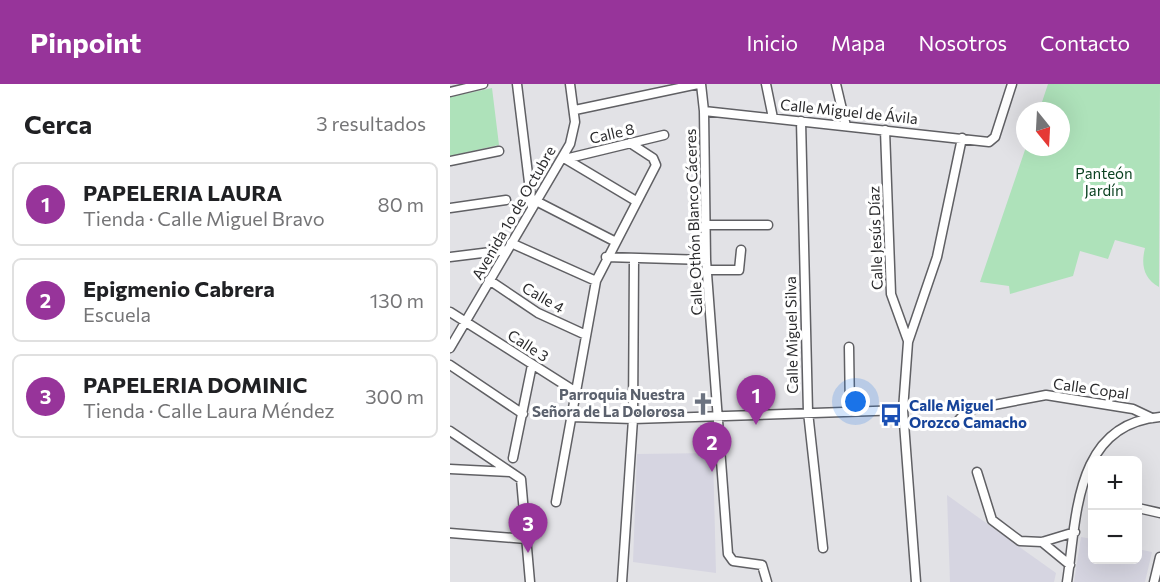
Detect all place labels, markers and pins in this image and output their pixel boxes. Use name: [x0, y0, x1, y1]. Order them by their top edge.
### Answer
pin: 1: [736, 376, 776, 425]
place label: Parroquia Nuestra Señora de La Dolorosa: [532, 385, 685, 420]
church icon: Parroquia Nuestra Señora de La Dolorosa: [690, 391, 716, 417]
place label: Calle Miguel Orozco Camacho: [909, 396, 1027, 431]
bus stop icon: Calle Miguel Orozco Camacho: [878, 402, 904, 428]
pin: 2: [692, 422, 732, 472]
pin: 3: [508, 504, 548, 553]

